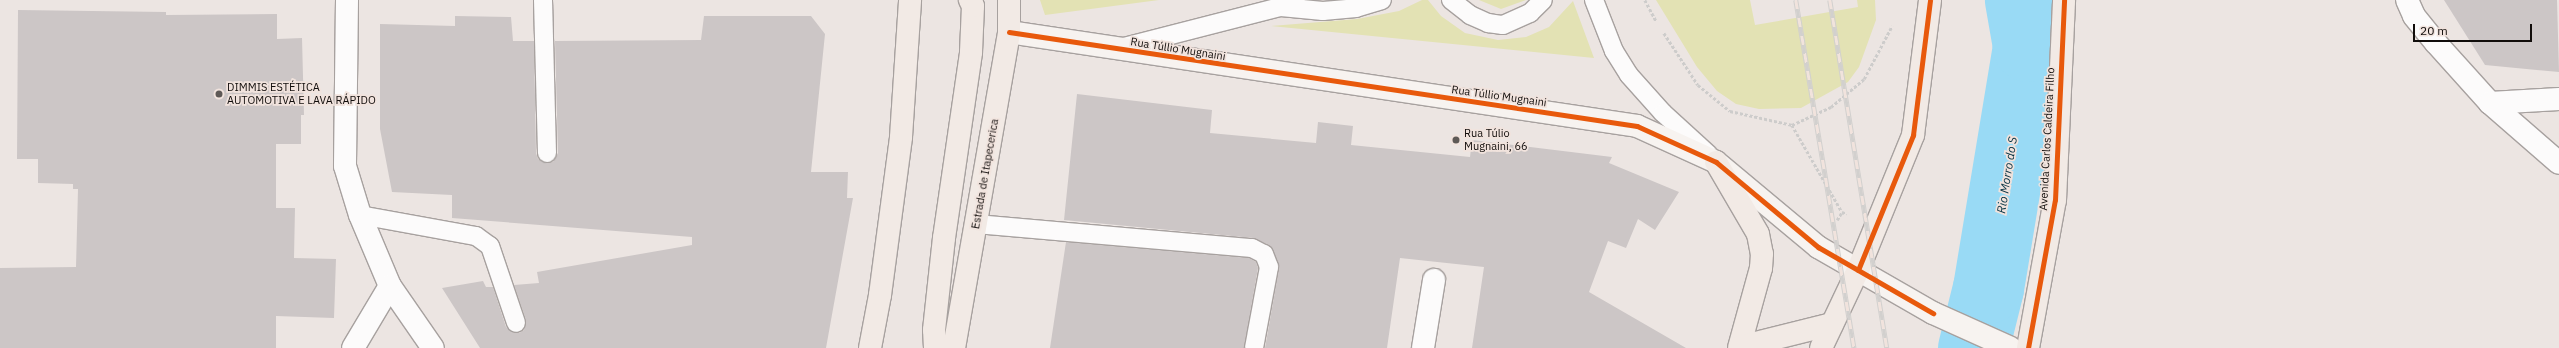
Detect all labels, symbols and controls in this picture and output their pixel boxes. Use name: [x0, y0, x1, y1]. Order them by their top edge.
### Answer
scale bar: [2415, 16, 2534, 42]
text: 20 m: [2420, 23, 2448, 38]
street label: Rua Túllio Mugnaini: [1130, 35, 1226, 63]
street label: Avenida Carlos Caldeira Filho: [2037, 67, 2057, 211]
place label: DIMMIS ESTÉTICA AUTOMOTIVA E LAVA RÁPIDO: [227, 81, 376, 107]
street label: Rua Túllio Mugnaini: [1451, 83, 1547, 109]
marker: DIMMIS ESTÉTICA AUTOMOTIVA E LAVA RÁPIDO: [214, 89, 224, 99]
street label: Estrada de Itapecerica: [969, 118, 1001, 230]
place label: Rua Túlio Mugnaini, 66: [1464, 127, 1528, 153]
marker: Rua Túlio Mugnaini, 66: [1451, 135, 1461, 145]
water label: Rio Morro do S: [1994, 136, 2020, 214]

